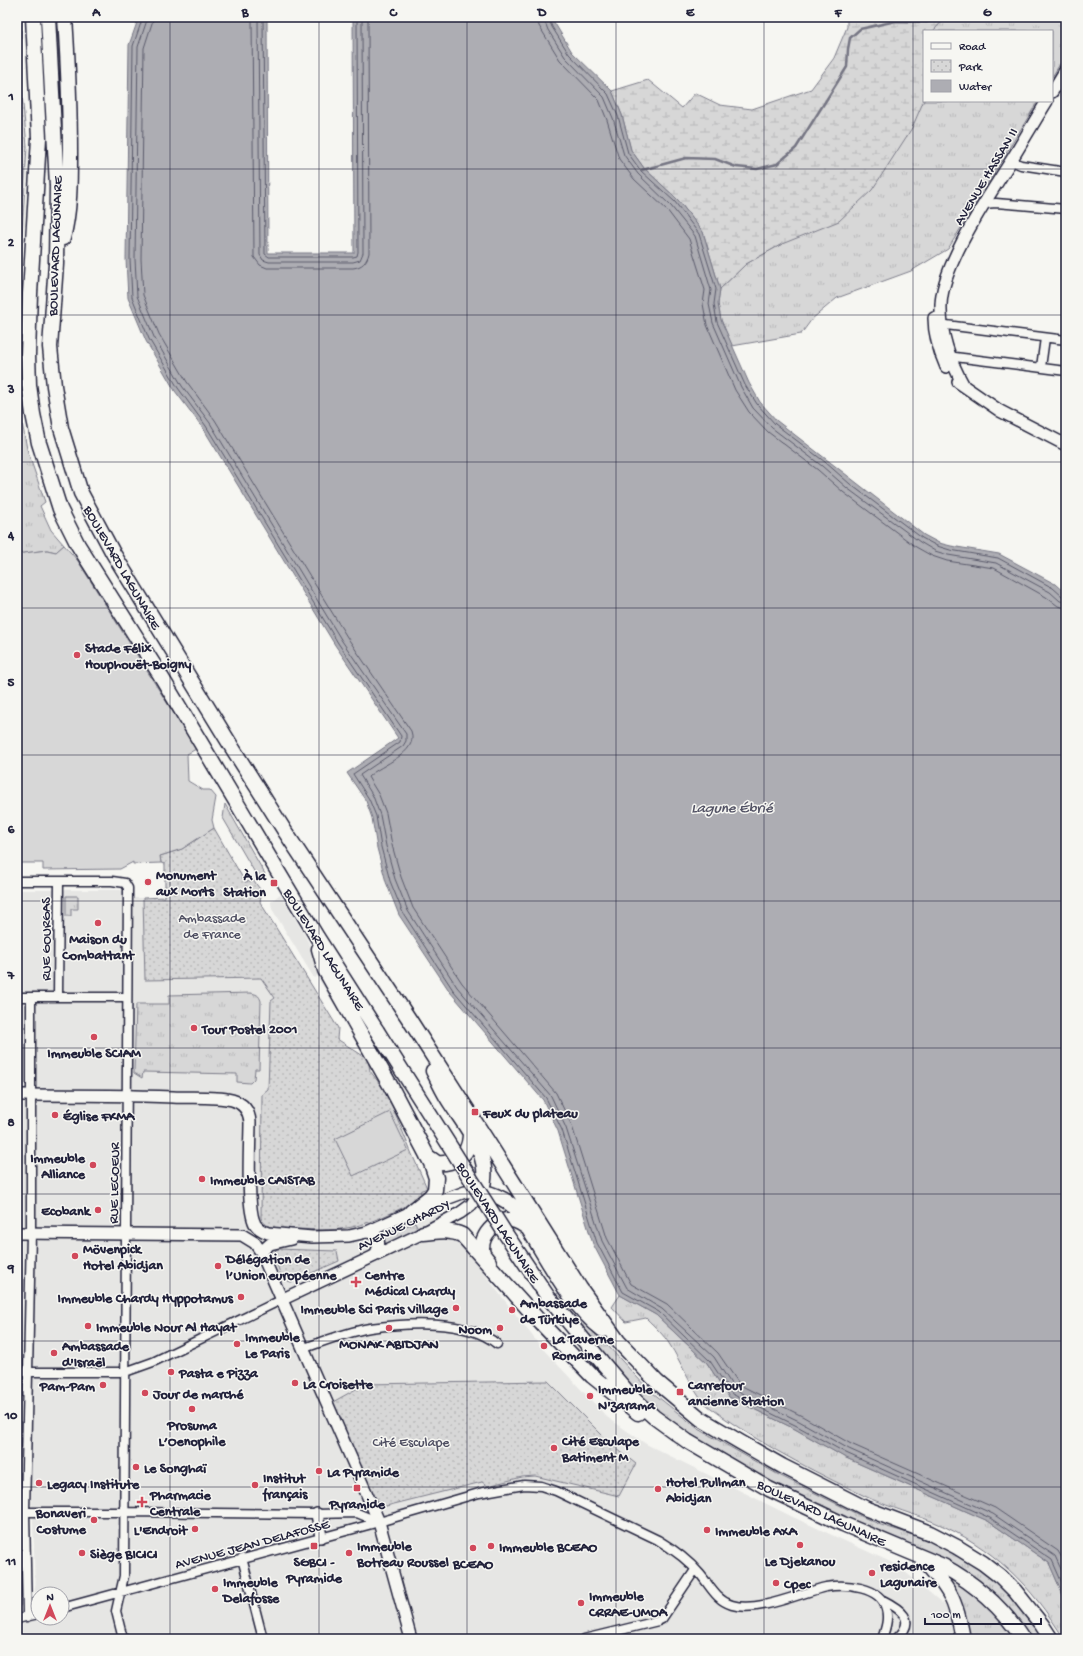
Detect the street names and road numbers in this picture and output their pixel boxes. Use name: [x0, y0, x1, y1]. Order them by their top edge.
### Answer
street label: AVENUE HASSAN II: [951, 125, 1023, 229]
street label: BOULEVARD LAGUNAIRE: [46, 174, 67, 318]
street label: BOULEVARD LAGUNAIRE: [78, 502, 164, 634]
street label: BOULEVARD LAGUNAIRE: [278, 885, 368, 1015]
street label: RUE GOURGAS: [39, 897, 56, 981]
street label: RUE LECOEUR: [106, 1142, 125, 1224]
street label: BOULEVARD LAGUNAIRE: [451, 1159, 543, 1288]
street label: AVENUE CHARDY: [355, 1197, 453, 1256]
street label: BOULEVARD LAGUNAIRE: [753, 1476, 889, 1552]
street label: AVENUE JEAN DELAFOSSE: [173, 1516, 333, 1574]

